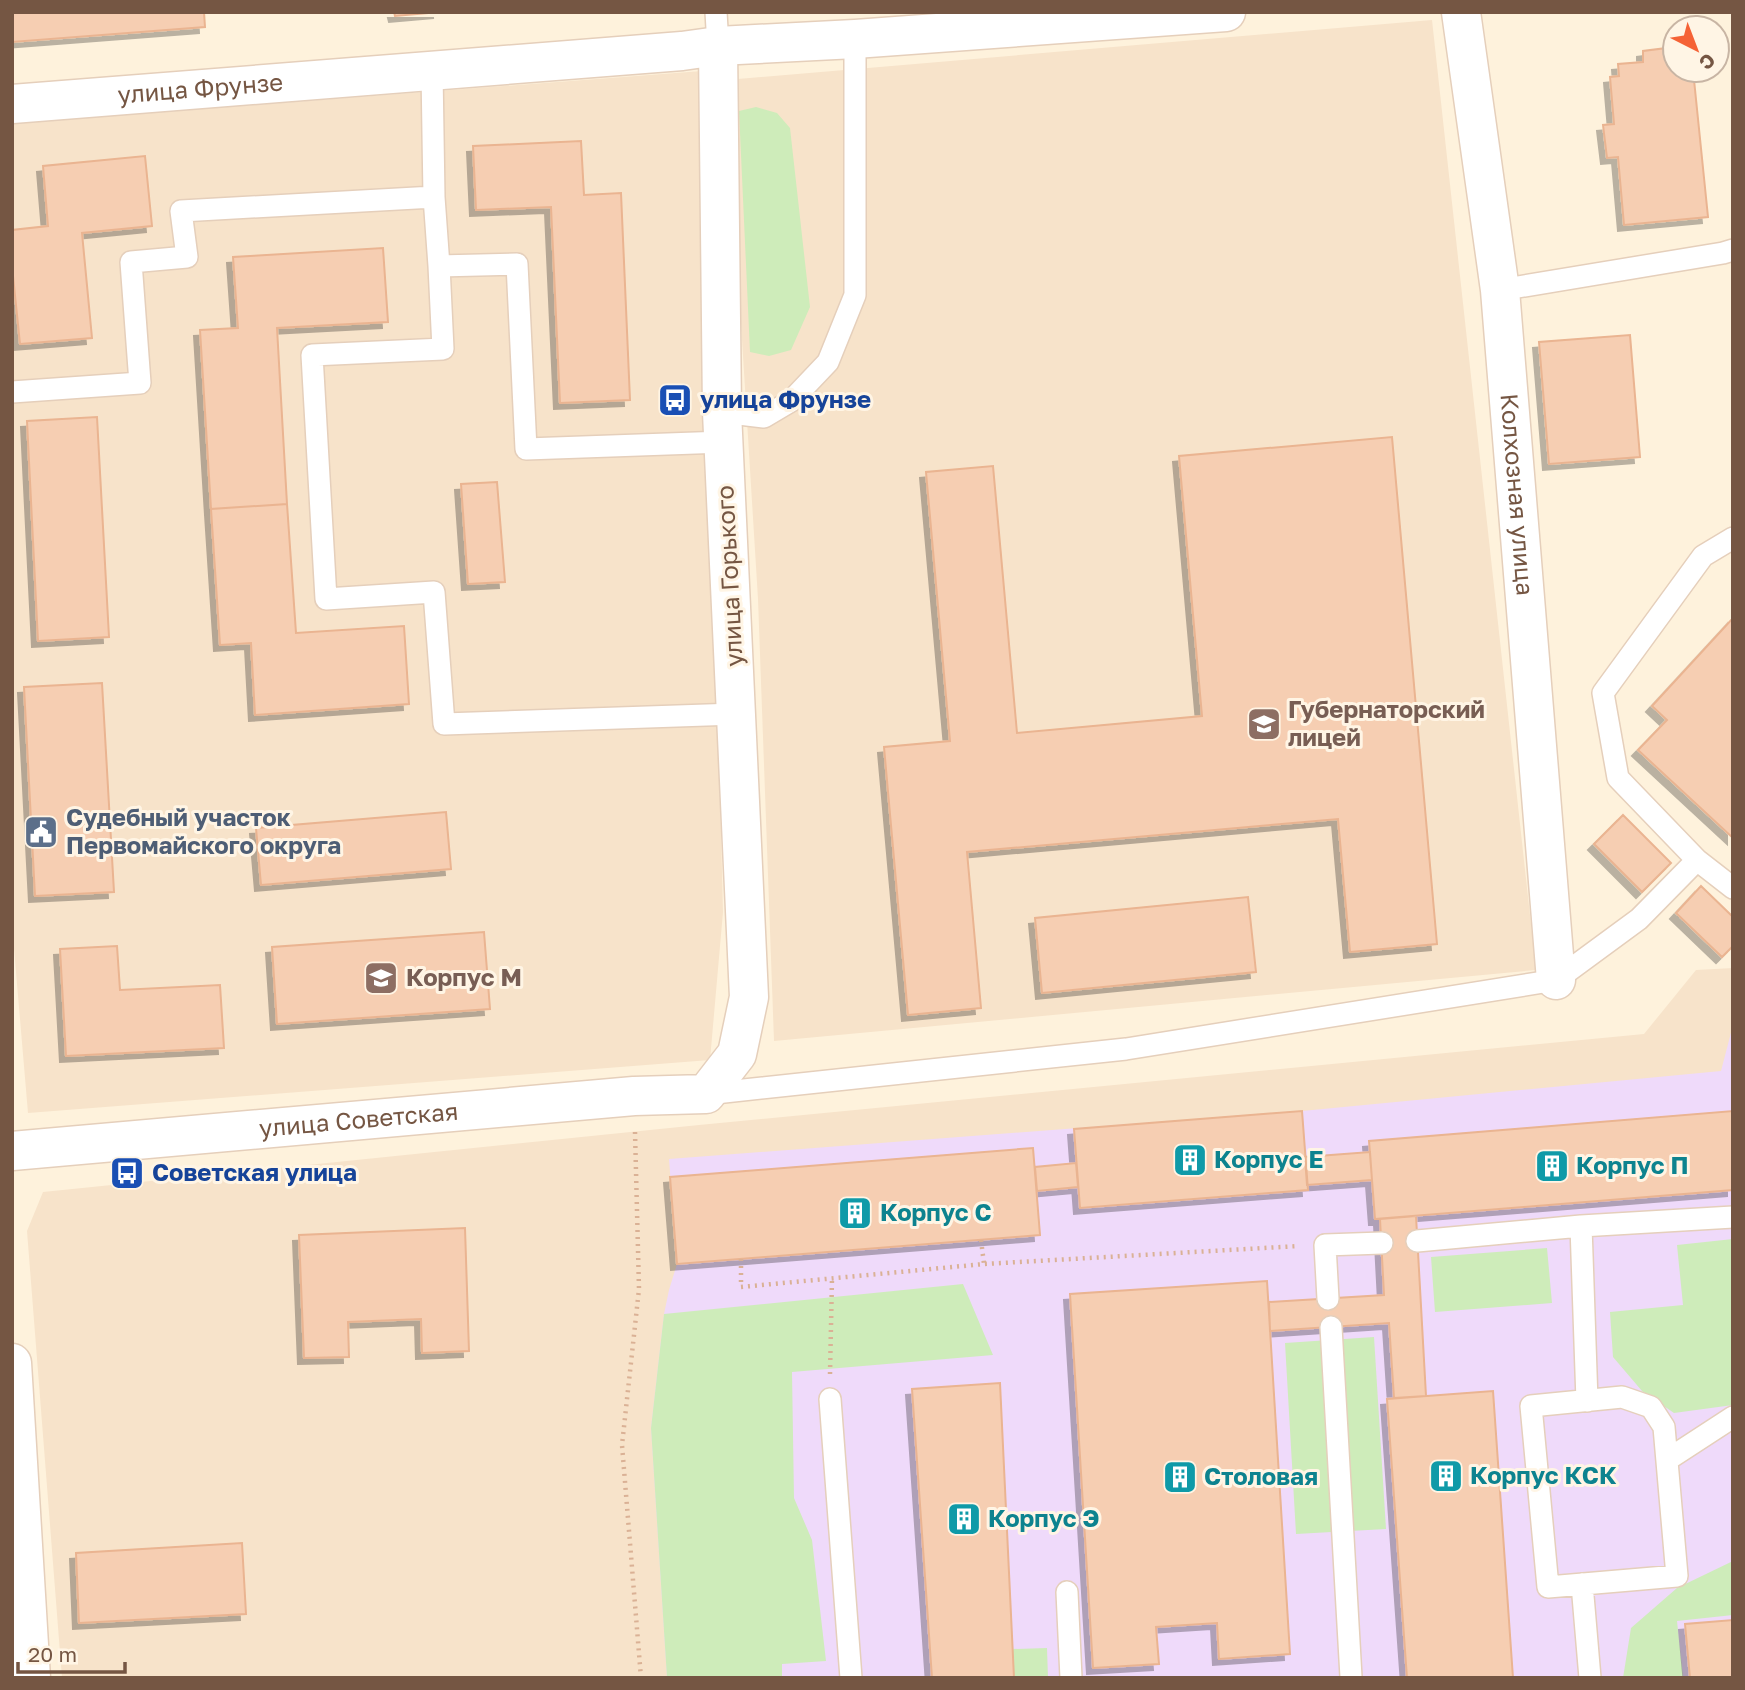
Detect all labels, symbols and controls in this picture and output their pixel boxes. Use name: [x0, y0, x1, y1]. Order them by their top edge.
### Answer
north arrow: [1661, 14, 1731, 84]
text: С: [1695, 49, 1720, 75]
street label: улица Фрунзе: [116, 67, 284, 109]
bus stop icon: улица Фрунзе: [656, 381, 694, 419]
place label: улица Фрунзе: [700, 384, 871, 413]
street label: Колхозная улица: [1495, 392, 1541, 597]
street label: улица Горького: [709, 485, 748, 668]
place label: Губернаторский лицей: [1288, 694, 1485, 751]
school or university icon: Губернаторский лицей: [1245, 705, 1283, 743]
place label: Судебный участок Первомайского округа: [66, 802, 341, 859]
public building icon: Судебный участок Первомайского округа: [22, 813, 60, 851]
school or university icon: Корпус M: [362, 959, 400, 997]
place label: Корпус M: [406, 962, 522, 991]
street label: улица Советская: [258, 1096, 459, 1142]
building icon: Корпус Е: [1171, 1141, 1209, 1179]
place label: Корпус Е: [1214, 1144, 1323, 1173]
building icon: Корпус П: [1533, 1147, 1571, 1185]
place label: Корпус П: [1576, 1150, 1688, 1179]
bus stop icon: Советская улица: [108, 1154, 146, 1192]
place label: Советская улица: [152, 1157, 357, 1186]
building icon: Корпус С: [836, 1194, 874, 1232]
place label: Корпус С: [880, 1197, 991, 1226]
building icon: Корпус КСК: [1427, 1457, 1465, 1495]
building icon: Столовая: [1161, 1458, 1199, 1496]
place label: Корпус КСК: [1470, 1460, 1617, 1489]
place label: Столовая: [1204, 1461, 1318, 1490]
building icon: Корпус Э: [945, 1500, 983, 1538]
place label: Корпус Э: [988, 1503, 1099, 1532]
scale bar: [18, 1630, 124, 1674]
text: 20 m: [28, 1641, 77, 1667]

